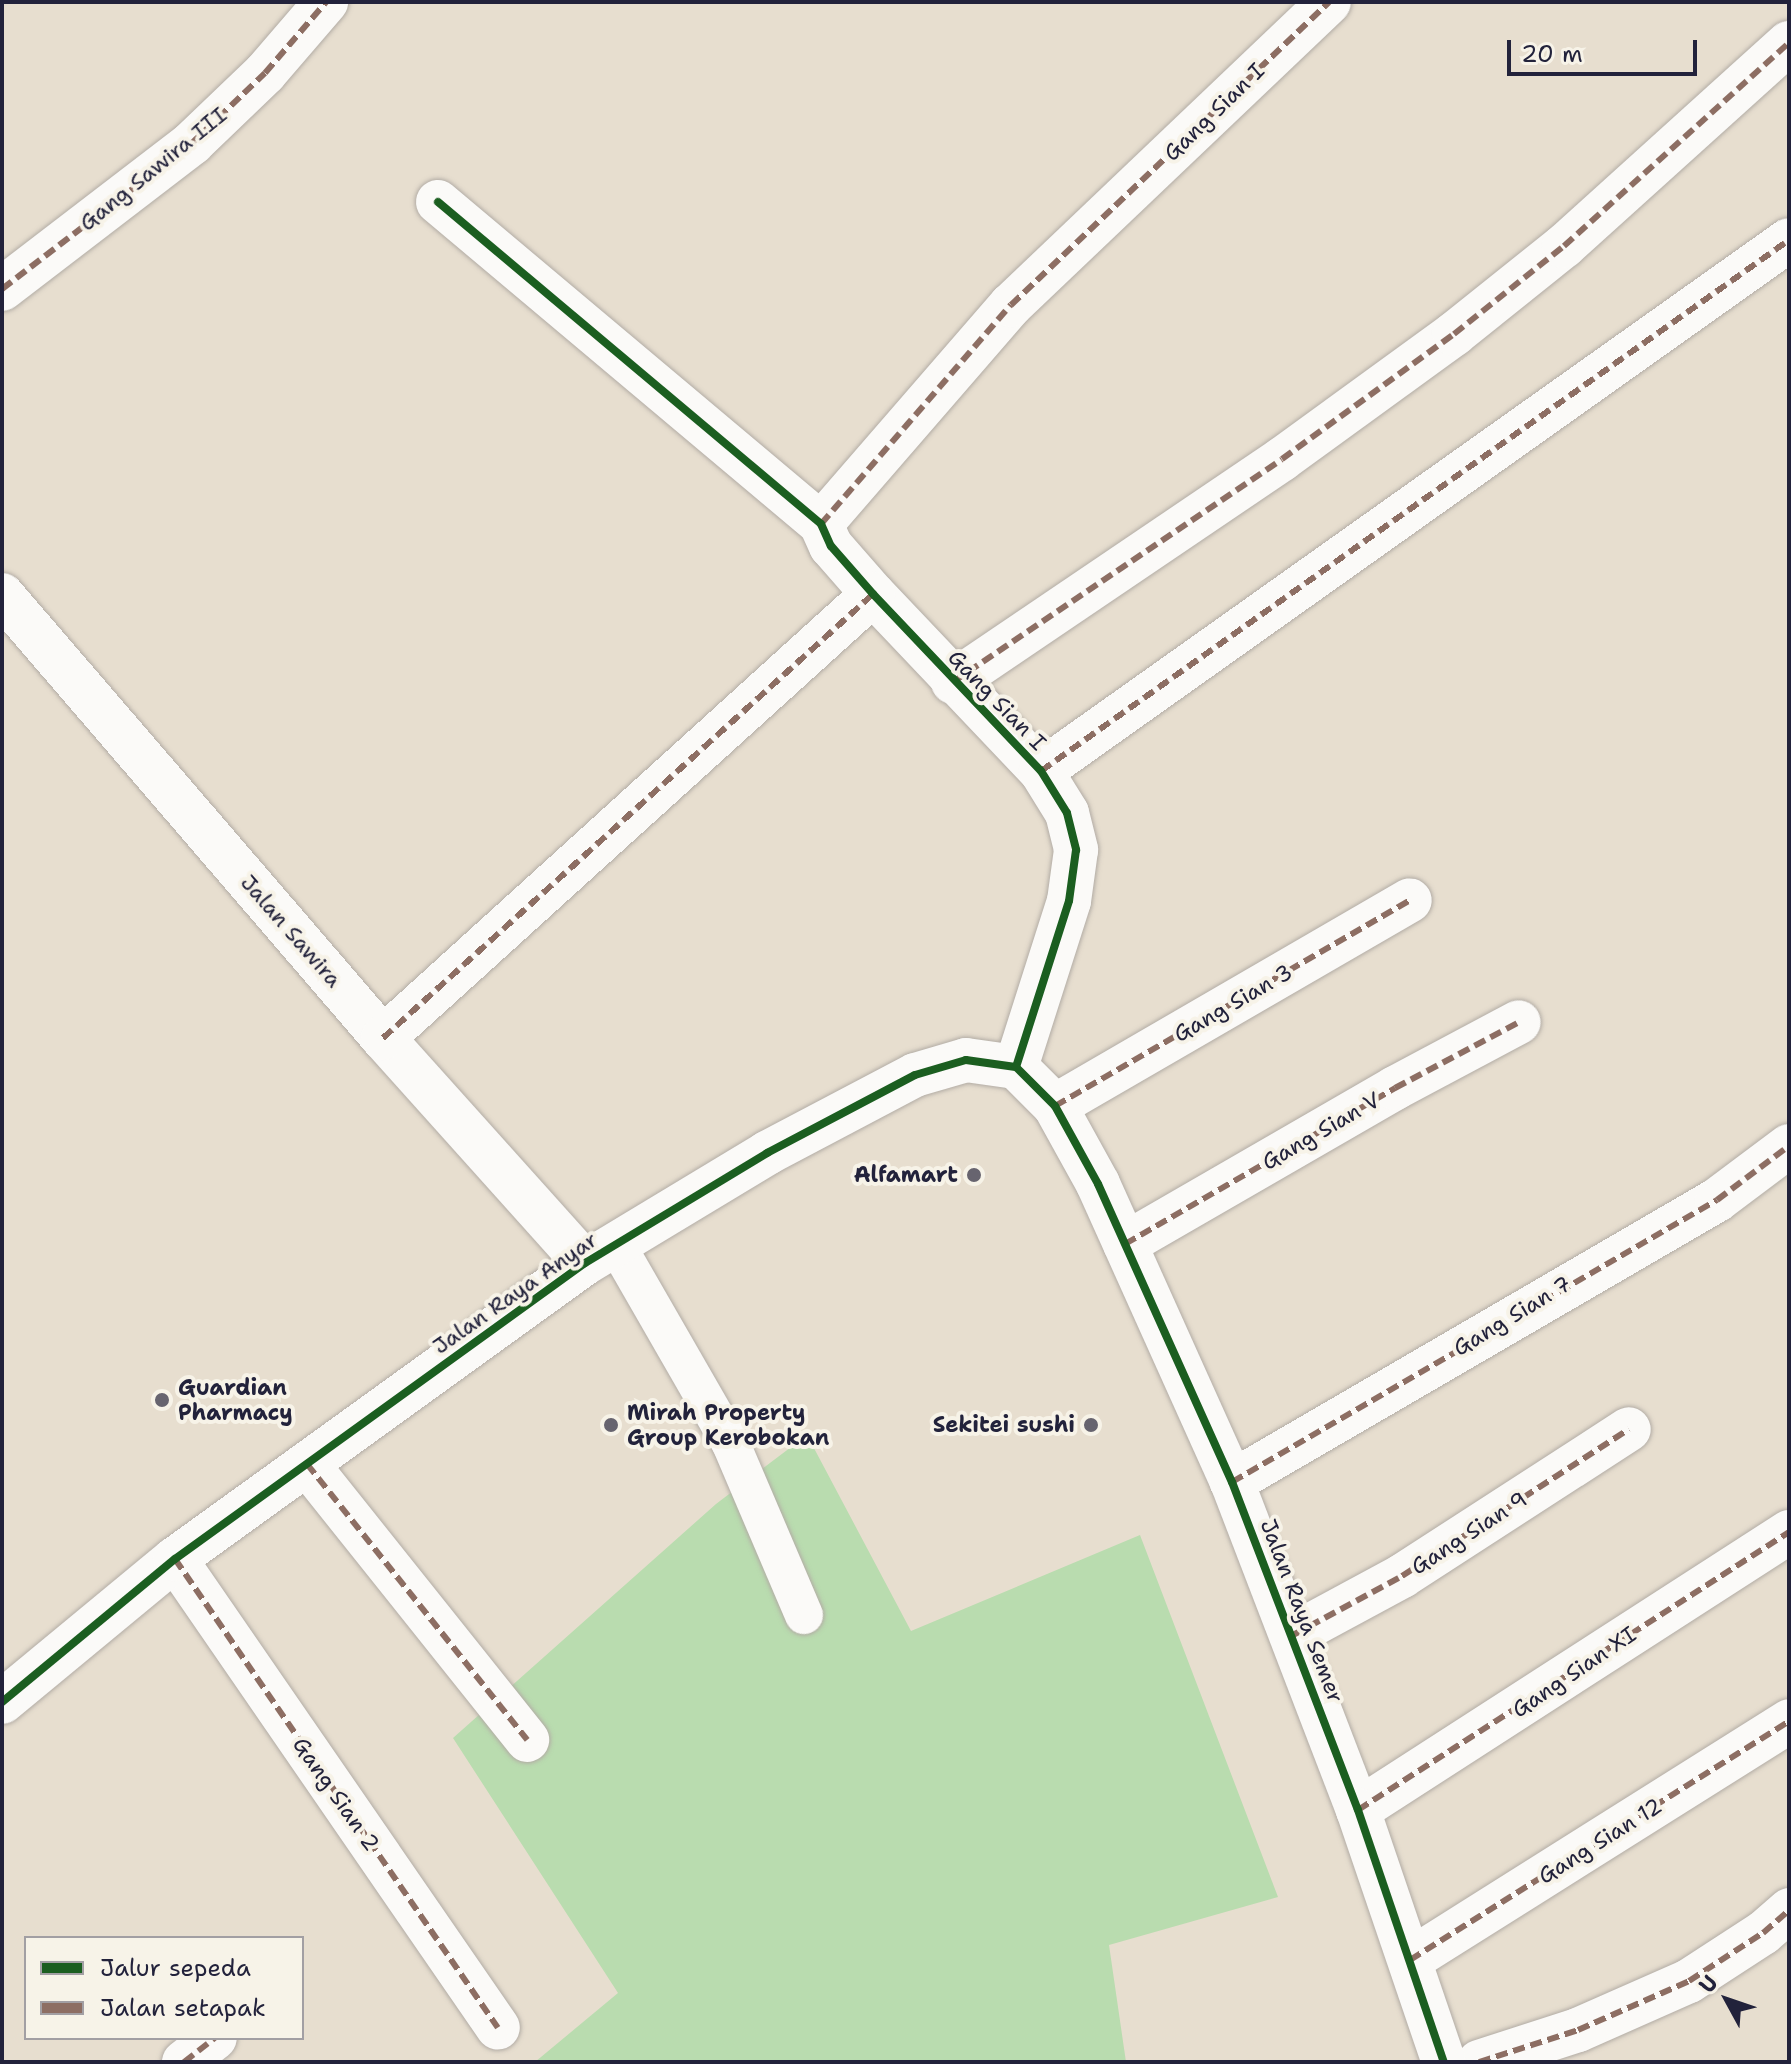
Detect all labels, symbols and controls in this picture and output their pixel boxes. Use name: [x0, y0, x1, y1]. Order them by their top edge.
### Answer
scale bar: [1511, 24, 1701, 74]
text: 20 m: [1521, 38, 1583, 70]
street label: Gang Sian I: [1158, 58, 1270, 166]
street label: Gang Sawira III: [74, 102, 232, 236]
street label: Gang Sian I: [943, 644, 1051, 756]
street label: Jalan Sawira: [235, 869, 347, 993]
street label: Gang Sian 3: [1169, 958, 1297, 1048]
street label: Gang Sian V: [1257, 1087, 1385, 1175]
place label: Alfamart: [854, 1162, 958, 1188]
marker: Alfamart: [965, 1166, 983, 1184]
street label: Jalan Raya Anyar: [428, 1226, 602, 1360]
street label: Gang Sian 7: [1448, 1271, 1576, 1361]
place label: Guardian Pharmacy: [178, 1374, 293, 1426]
marker: Guardian Pharmacy: [153, 1391, 171, 1409]
place label: Mirah Property Group Kerobokan: [627, 1399, 829, 1450]
place label: Sekitei sushi: [933, 1412, 1075, 1438]
marker: Mirah Property Group Kerobokan: [602, 1416, 620, 1434]
marker: Sekitei sushi: [1082, 1416, 1100, 1434]
street label: Gang Sian 9: [1406, 1486, 1532, 1580]
street label: Jalan Raya Semer: [1255, 1515, 1349, 1707]
street label: Gang Sian XI: [1507, 1621, 1641, 1723]
street label: Gang Sian 2: [287, 1732, 385, 1856]
street label: Gang Sian 12: [1533, 1793, 1667, 1889]
legend: [24, 1936, 304, 2040]
text: Jalur sepeda: [100, 1952, 251, 1984]
north arrow: [1687, 1960, 1767, 2040]
text: U: [1692, 1969, 1724, 1999]
text: Jalan setapak: [100, 1992, 266, 2024]

